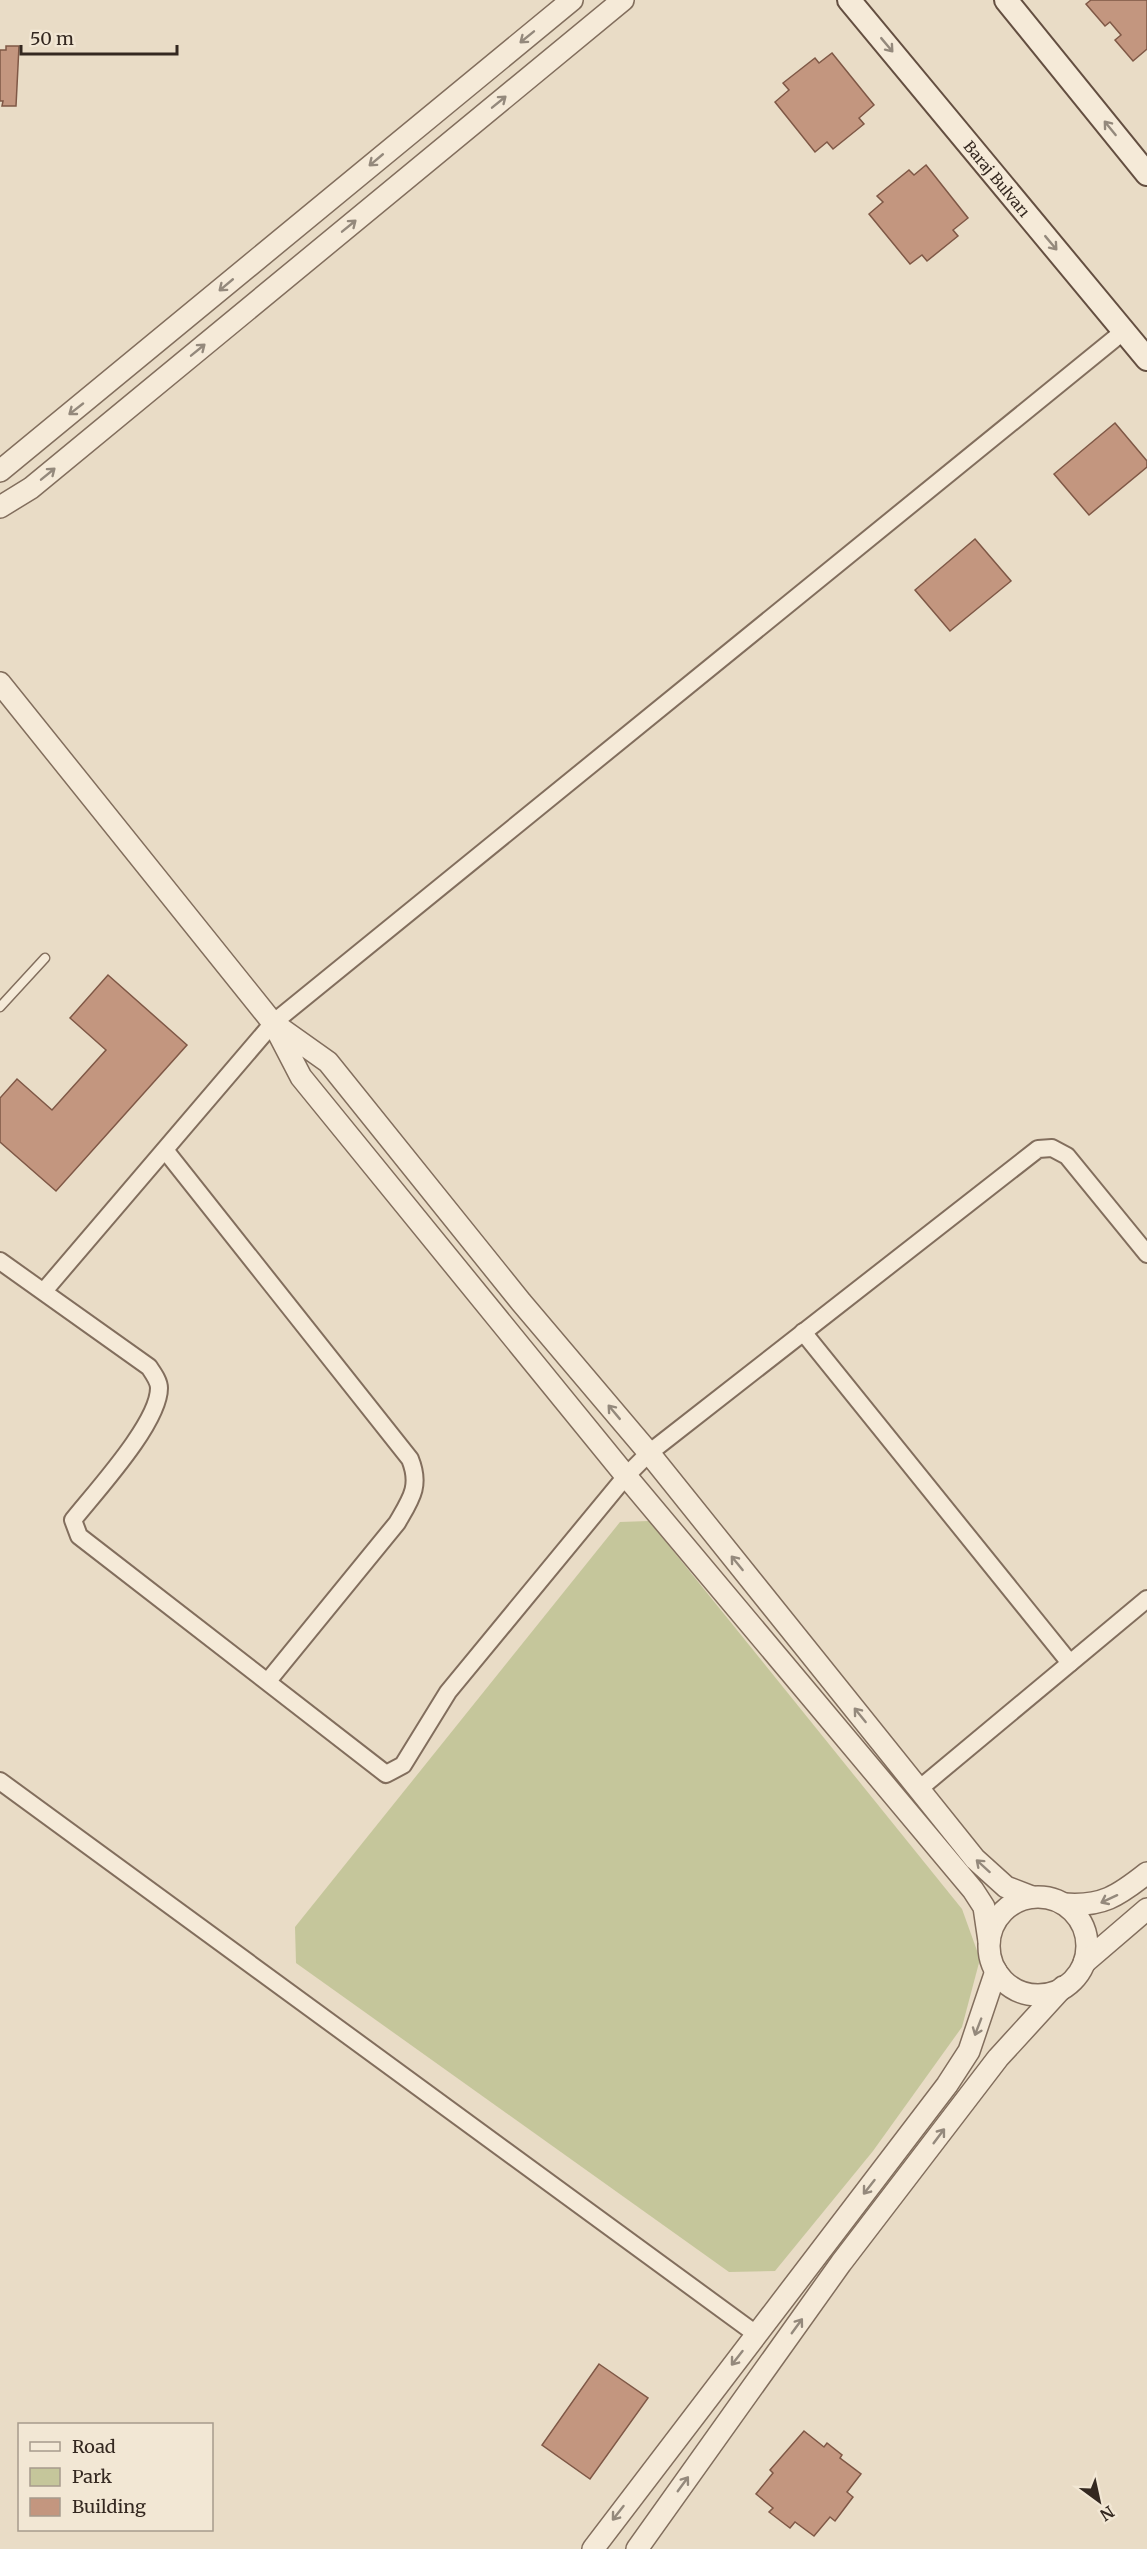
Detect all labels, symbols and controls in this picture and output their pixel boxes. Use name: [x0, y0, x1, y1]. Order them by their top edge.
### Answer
scale bar: [21, 18, 177, 56]
text: 50 m: [30, 27, 74, 50]
one-way arrow: [519, 30, 535, 43]
one-way arrow: [880, 37, 893, 53]
one-way arrow: [491, 95, 506, 109]
one-way arrow: [1103, 121, 1117, 136]
street label: Baraj Bulvarı: [960, 137, 1034, 221]
one-way arrow: [368, 154, 384, 167]
one-way arrow: [341, 219, 356, 233]
one-way arrow: [1045, 235, 1058, 251]
one-way arrow: [218, 279, 234, 292]
one-way arrow: [190, 344, 206, 357]
one-way arrow: [68, 403, 84, 416]
one-way arrow: [40, 467, 55, 481]
one-way arrow: [607, 1405, 621, 1420]
one-way arrow: [731, 1555, 744, 1571]
one-way arrow: [853, 1707, 866, 1723]
one-way arrow: [976, 1859, 991, 1873]
one-way arrow: [1100, 1894, 1118, 1905]
one-way arrow: [972, 2017, 983, 2035]
one-way arrow: [932, 2128, 945, 2144]
one-way arrow: [862, 2179, 875, 2195]
one-way arrow: [791, 2318, 803, 2334]
one-way arrow: [731, 2350, 744, 2366]
legend: [18, 2423, 213, 2531]
text: Road: [72, 2435, 116, 2458]
text: Park: [72, 2465, 113, 2488]
north arrow: [1069, 2471, 1129, 2531]
one-way arrow: [677, 2477, 689, 2493]
text: Building: [72, 2495, 146, 2518]
text: N: [1096, 2502, 1118, 2526]
one-way arrow: [612, 2505, 625, 2521]

